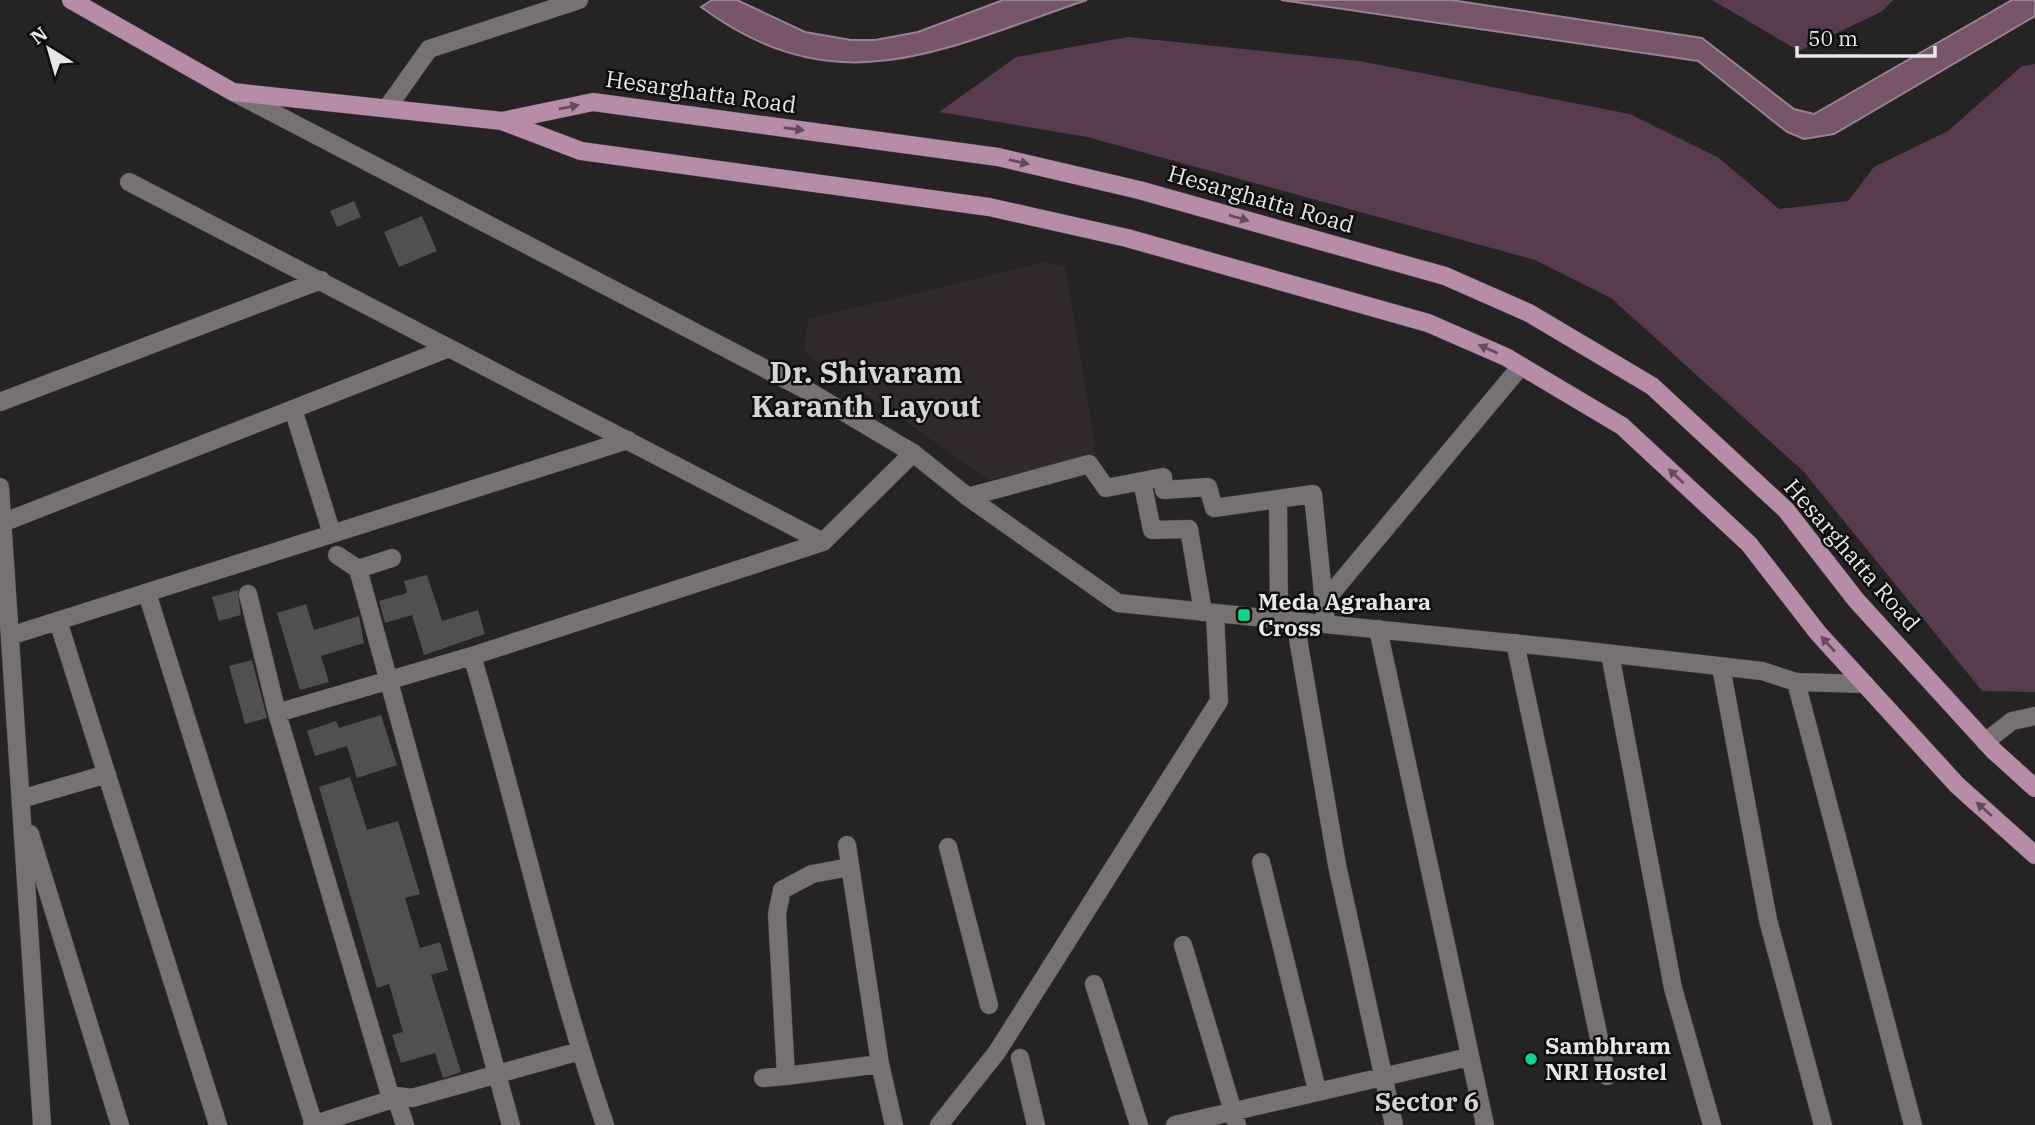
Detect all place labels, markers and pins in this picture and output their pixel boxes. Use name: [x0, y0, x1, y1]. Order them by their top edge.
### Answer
place label: Meda Agrahara Cross: [1258, 586, 1431, 642]
marker: Meda Agrahara Cross: [1236, 607, 1252, 623]
place label: Sambhram NRI Hostel: [1545, 1030, 1671, 1086]
marker: Sambhram NRI Hostel: [1523, 1051, 1539, 1067]

